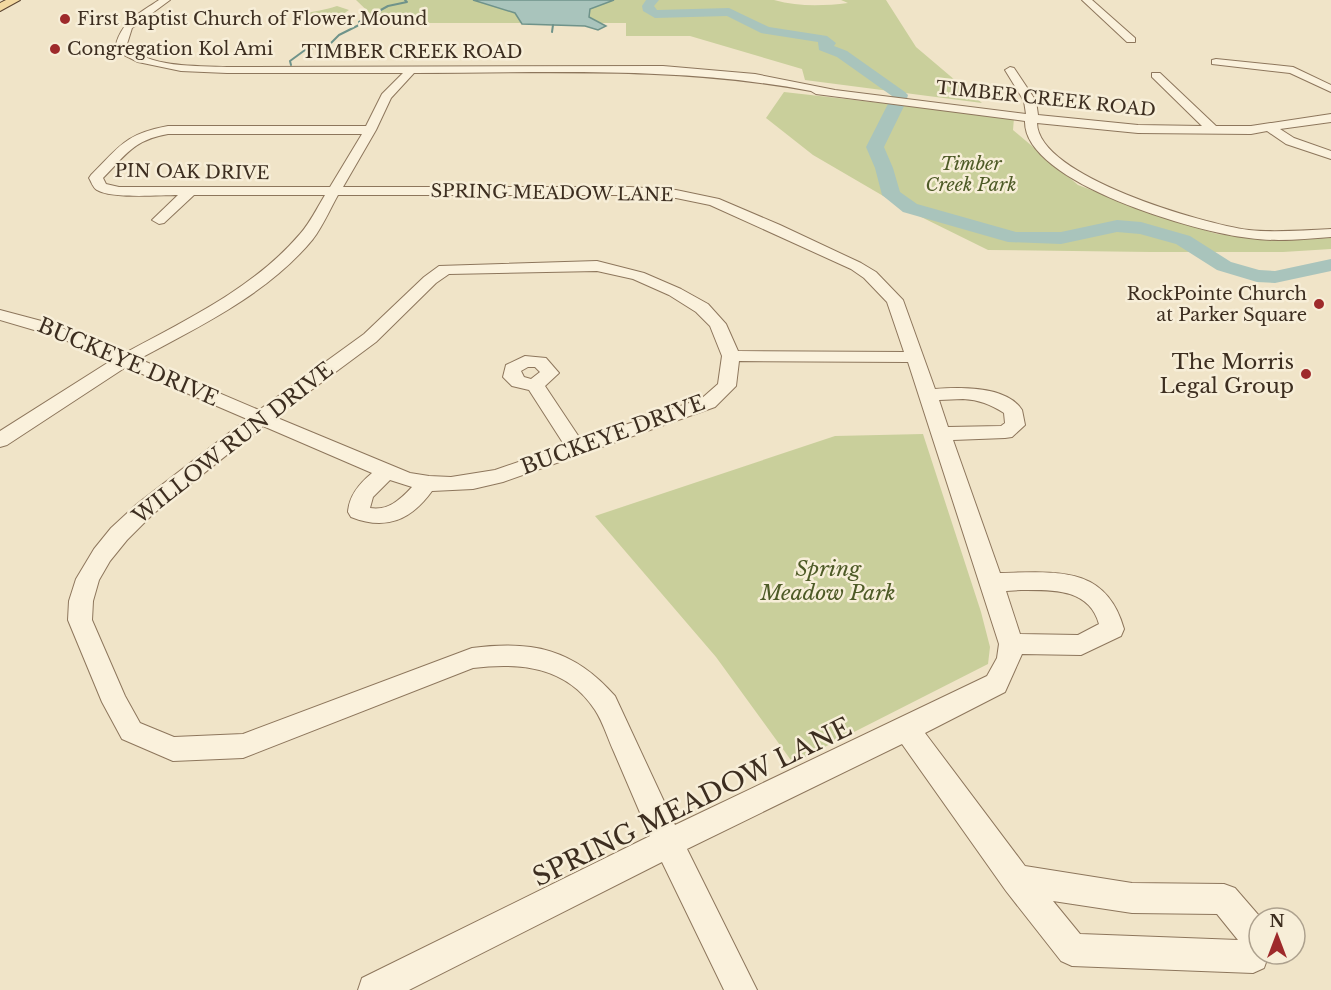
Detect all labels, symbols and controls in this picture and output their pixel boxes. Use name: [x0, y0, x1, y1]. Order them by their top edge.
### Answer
place label: First Baptist Church of Flower Mound: [77, 8, 427, 30]
marker: First Baptist Church of Flower Mound: [58, 12, 72, 26]
place label: Congregation Kol Ami: [67, 38, 273, 60]
street label: TIMBER CREEK ROAD: [302, 41, 522, 63]
marker: Congregation Kol Ami: [48, 42, 62, 56]
street label: TIMBER CREEK ROAD: [935, 77, 1157, 121]
park label: Timber Creek Park: [926, 153, 1017, 196]
street label: PIN OAK DRIVE: [114, 160, 270, 184]
street label: SPRING MEADOW LANE: [430, 180, 674, 206]
place label: RockPointe Church at Parker Square: [1127, 283, 1307, 326]
marker: RockPointe Church at Parker Square: [1312, 297, 1326, 311]
street label: BUCKEYE DRIVE: [34, 312, 222, 412]
place label: The Morris Legal Group: [1160, 349, 1294, 399]
street label: WILLOW RUN DRIVE: [127, 357, 338, 530]
marker: The Morris Legal Group: [1299, 367, 1313, 381]
street label: BUCKEYE DRIVE: [517, 390, 709, 480]
park label: Spring Meadow Park: [759, 556, 896, 606]
street label: SPRING MEADOW LANE: [527, 711, 857, 893]
north arrow: [1247, 906, 1307, 966]
text: N: [1269, 911, 1285, 931]

